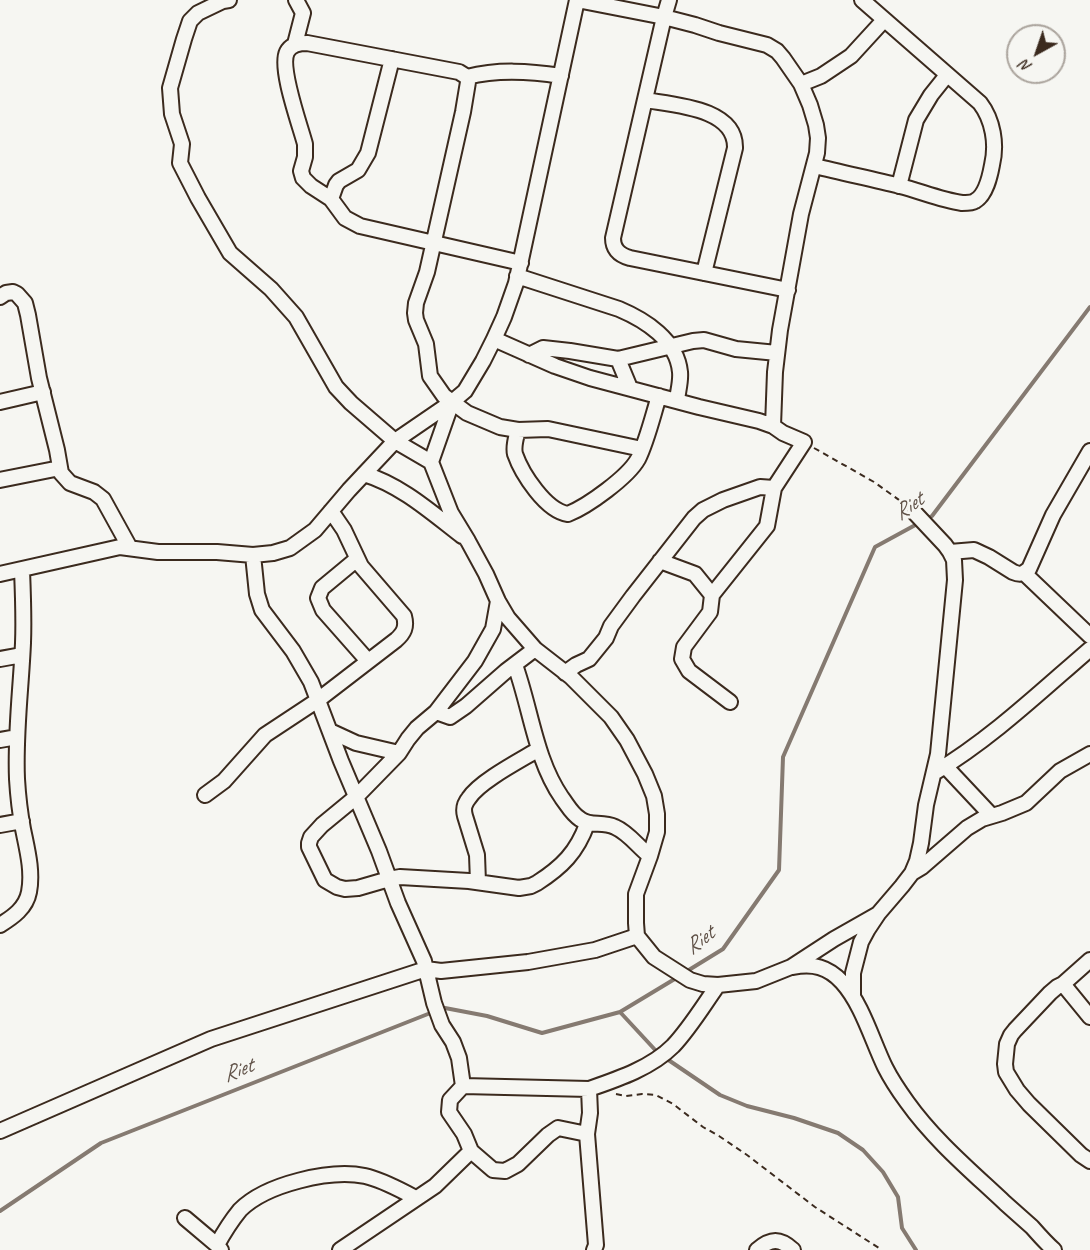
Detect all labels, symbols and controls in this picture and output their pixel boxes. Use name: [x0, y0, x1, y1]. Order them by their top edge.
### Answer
north arrow: [1006, 24, 1066, 84]
text: N: [1015, 55, 1036, 77]
water label: Riet: [889, 487, 929, 527]
water label: Riet: [680, 921, 720, 961]
water label: Riet: [219, 1053, 257, 1089]

